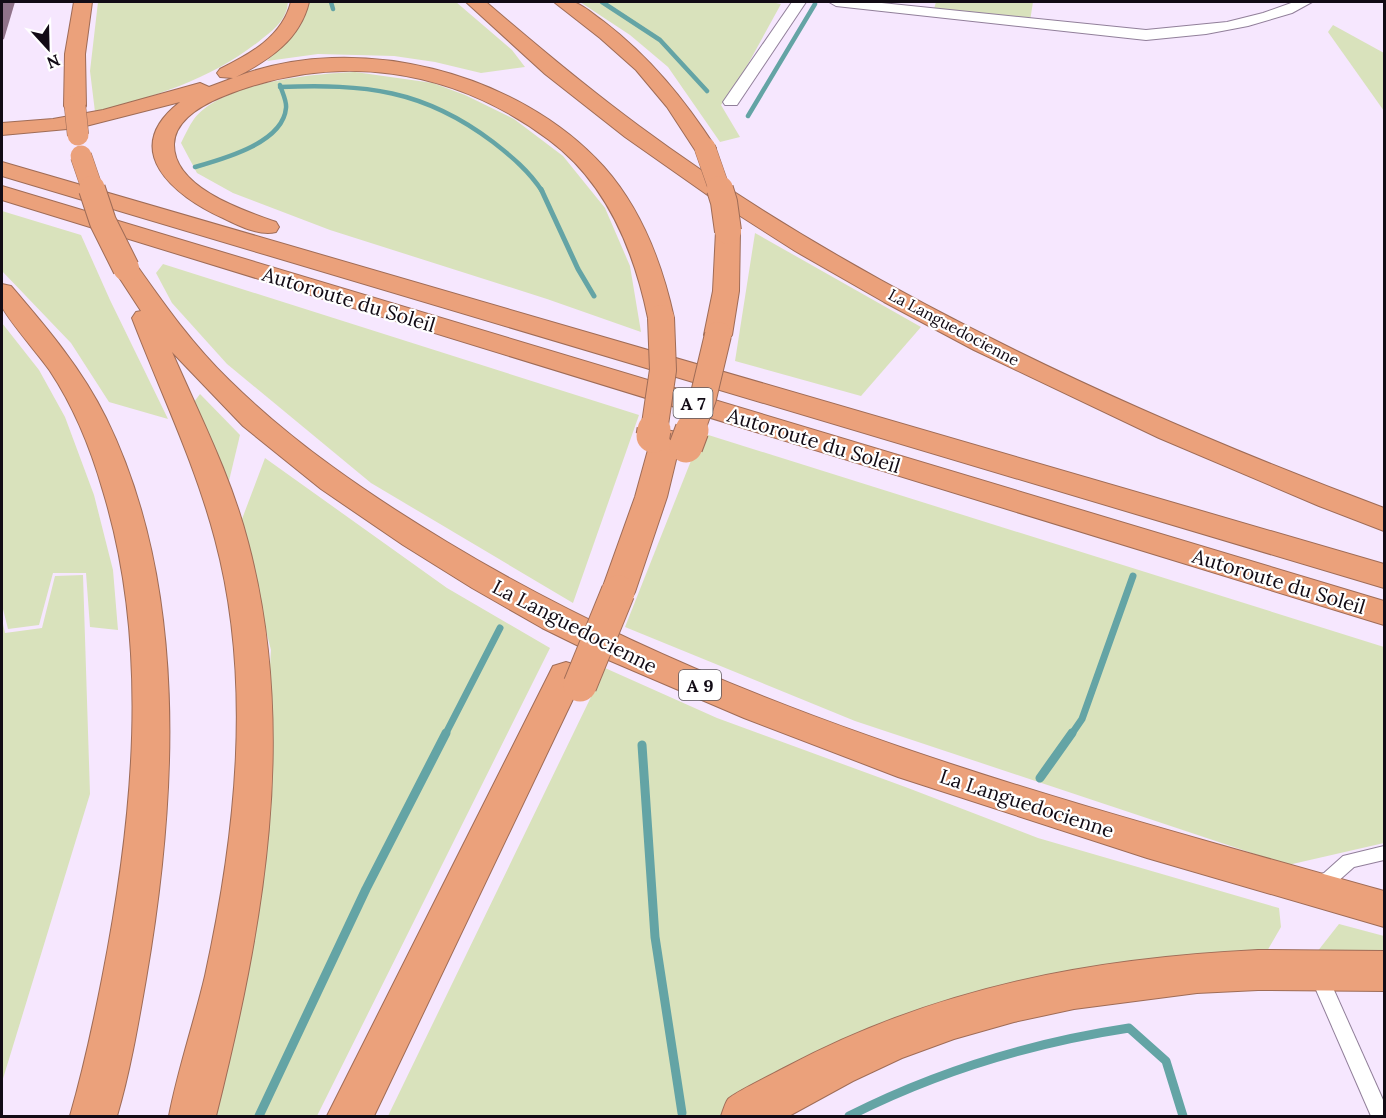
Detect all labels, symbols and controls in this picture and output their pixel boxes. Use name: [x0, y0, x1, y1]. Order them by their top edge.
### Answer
north arrow: [18, 18, 78, 78]
text: N: [44, 50, 63, 73]
street label: Autoroute du Soleil: [259, 261, 438, 337]
street label: La Languedocienne: [885, 284, 1023, 370]
road number: A 7: [674, 388, 712, 418]
street label: Autoroute du Soleil: [724, 402, 903, 478]
street label: Autoroute du Soleil: [1189, 543, 1368, 619]
street label: La Languedocienne: [488, 574, 662, 678]
road number: A 9: [679, 670, 721, 700]
street label: La Languedocienne: [937, 763, 1117, 843]

